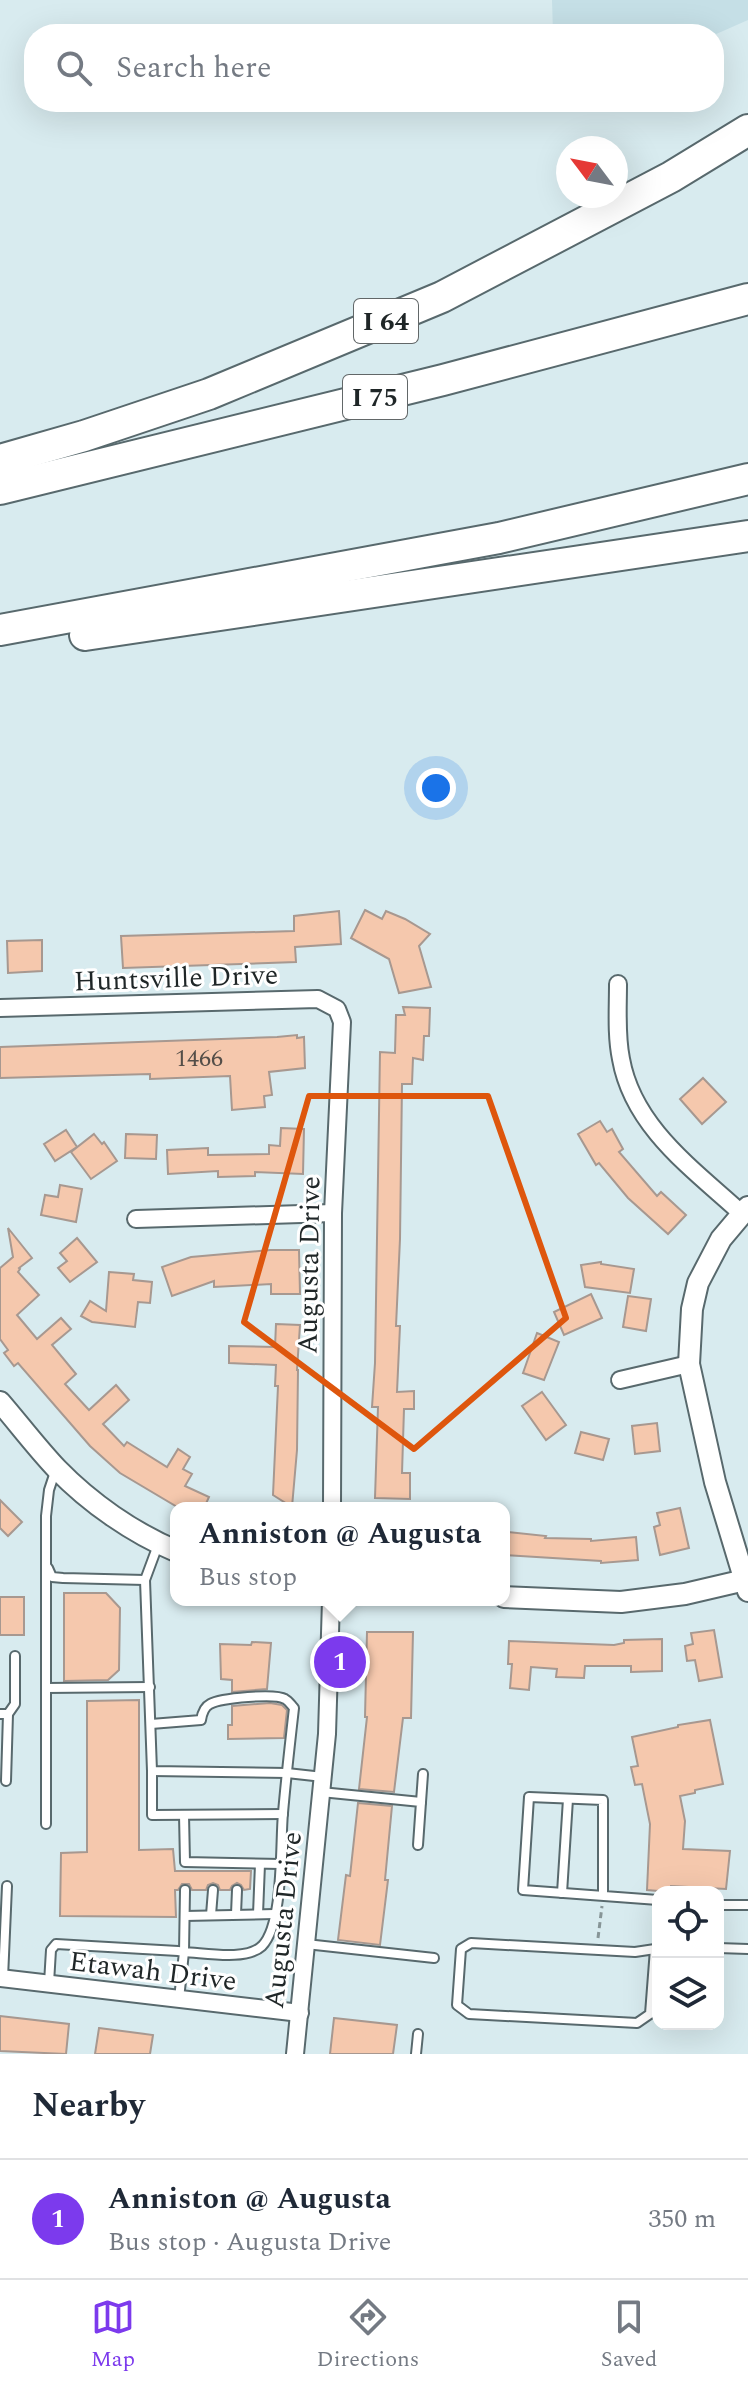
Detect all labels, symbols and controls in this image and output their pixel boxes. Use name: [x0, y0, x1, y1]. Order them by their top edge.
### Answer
search box: [24, 24, 724, 112]
text: Search here: [116, 45, 272, 91]
icon: search: [52, 46, 96, 90]
north arrow: [556, 136, 628, 208]
road number: I 64: [354, 299, 418, 343]
road number: I 75: [343, 375, 407, 419]
your location: [416, 768, 456, 808]
street label: Huntsville Drive: [73, 953, 279, 1004]
house number: 1466: [175, 1041, 223, 1077]
street label: Augusta Drive: [286, 1176, 333, 1354]
popup: [170, 1502, 510, 1606]
text: Anniston @ Augusta: [199, 1511, 481, 1557]
text: Bus stop: [199, 1557, 297, 1597]
pin: 1: [314, 1632, 366, 1692]
street label: Augusta Drive: [253, 1829, 314, 2011]
map controls: [652, 1886, 724, 2030]
button: locate: [652, 1886, 724, 1958]
street label: Etawah Drive: [67, 1940, 239, 2003]
button: layers: [652, 1958, 724, 2030]
text: Nearby: [32, 2080, 145, 2132]
text: Anniston @ Augusta: [108, 2176, 391, 2222]
text: 1: [51, 2199, 65, 2239]
text: 350 m: [648, 2199, 716, 2239]
text: Bus stop · Augusta Drive: [108, 2222, 391, 2262]
tab: Map: [91, 2295, 135, 2376]
tab: Directions: [317, 2295, 419, 2376]
tab: Saved: [601, 2295, 657, 2376]

